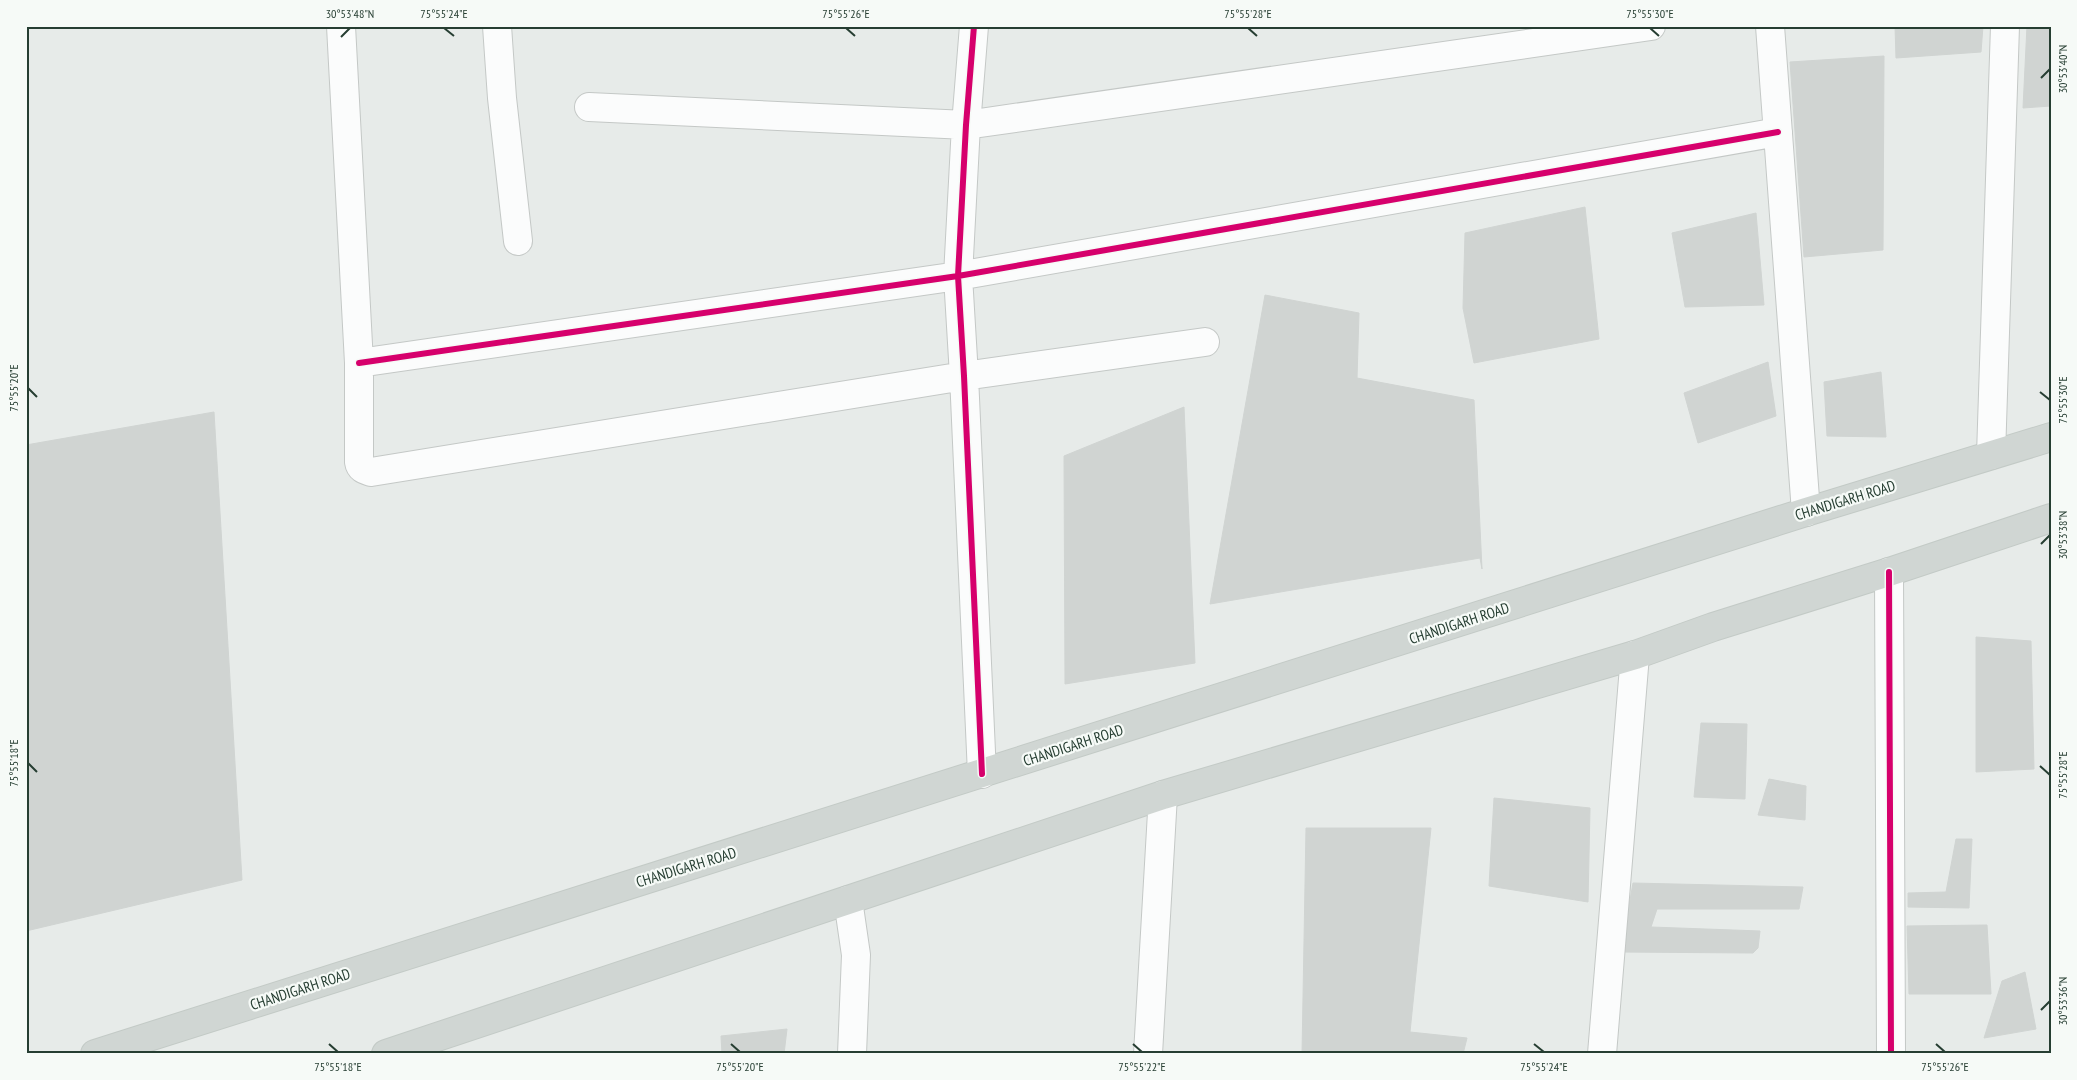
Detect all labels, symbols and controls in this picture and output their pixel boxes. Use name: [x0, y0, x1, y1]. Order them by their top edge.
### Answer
text: 30°53'48"N: [326, 6, 374, 21]
text: 75°55'24"E: [420, 6, 468, 21]
text: 75°55'26"E: [822, 6, 870, 21]
text: 75°55'28"E: [1224, 6, 1272, 21]
text: 75°55'30"E: [1626, 6, 1674, 21]
text: 30°53'40"N: [2055, 45, 2070, 93]
text: 75°55'20"E: [6, 364, 21, 412]
text: 75°55'30"E: [2055, 376, 2070, 424]
street label: CHANDIGARH ROAD: [1792, 476, 1898, 524]
text: 30°53'38"N: [2055, 511, 2070, 559]
street label: CHANDIGARH ROAD: [1407, 598, 1512, 648]
street label: CHANDIGARH ROAD: [1021, 720, 1126, 770]
text: 75°55'18"E: [6, 739, 21, 787]
text: 75°55'28"E: [2055, 751, 2070, 799]
street label: CHANDIGARH ROAD: [633, 843, 739, 891]
street label: CHANDIGARH ROAD: [248, 964, 353, 1014]
text: 30°53'36"N: [2055, 977, 2070, 1025]
text: 75°55'18"E: [314, 1059, 362, 1074]
text: 75°55'20"E: [716, 1059, 764, 1074]
text: 75°55'22"E: [1118, 1059, 1166, 1074]
text: 75°55'24"E: [1520, 1059, 1568, 1074]
text: 75°55'26"E: [1921, 1059, 1969, 1074]

